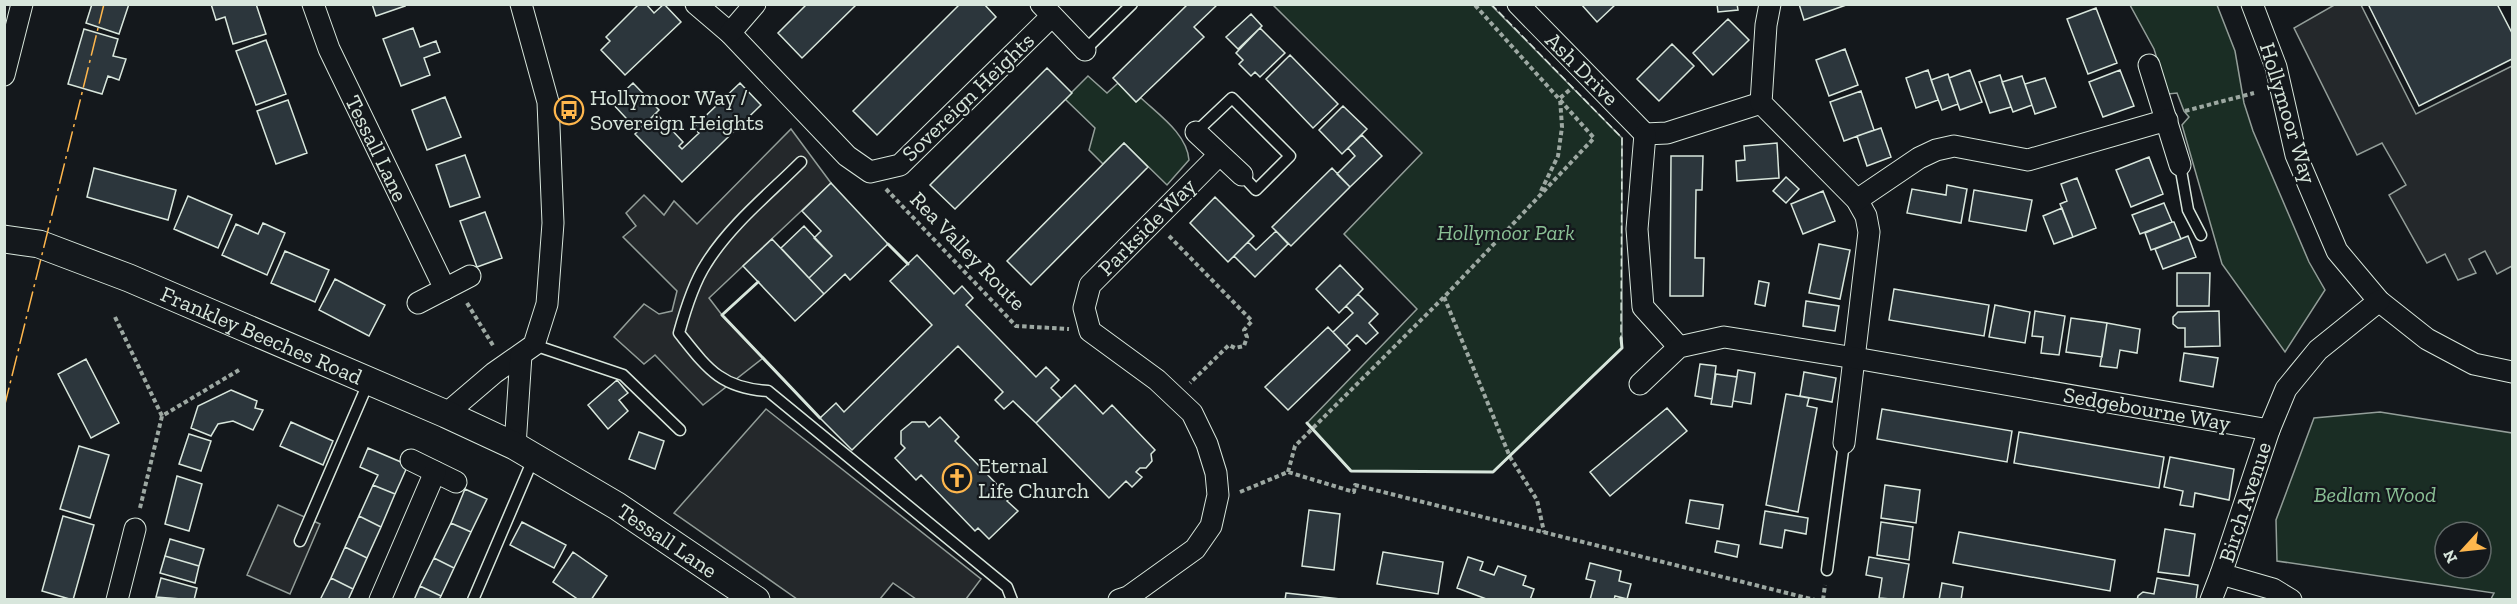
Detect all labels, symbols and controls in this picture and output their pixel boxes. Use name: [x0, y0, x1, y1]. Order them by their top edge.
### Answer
street label: Sovereign Heights: [896, 27, 1040, 167]
street label: Ash Drive: [1540, 27, 1624, 111]
street label: Hollymoor Way: [2254, 39, 2322, 187]
place label: Hollymoor Way / Sovereign Heights: [590, 84, 764, 136]
street label: Tessall Lane: [340, 91, 414, 206]
bus stop icon: Hollymoor Way / Sovereign Heights: [553, 94, 585, 126]
street label: Parkside Way: [1093, 172, 1202, 281]
street label: Rea Valley Route: [905, 186, 1031, 316]
park label: Hollymoor Park: [1437, 219, 1575, 246]
street label: Frankley Beeches Road: [157, 280, 367, 390]
street label: Sedgebourne Way: [2061, 381, 2233, 437]
street label: Birch Avenue: [2213, 438, 2277, 566]
place label: Eternal Life Church: [978, 452, 1090, 504]
church icon: Eternal Life Church: [941, 462, 973, 494]
park label: Bedlam Wood: [2314, 481, 2436, 508]
street label: Tessall Lane: [612, 497, 723, 584]
north arrow: [2433, 520, 2493, 580]
text: N: [2439, 547, 2461, 566]

